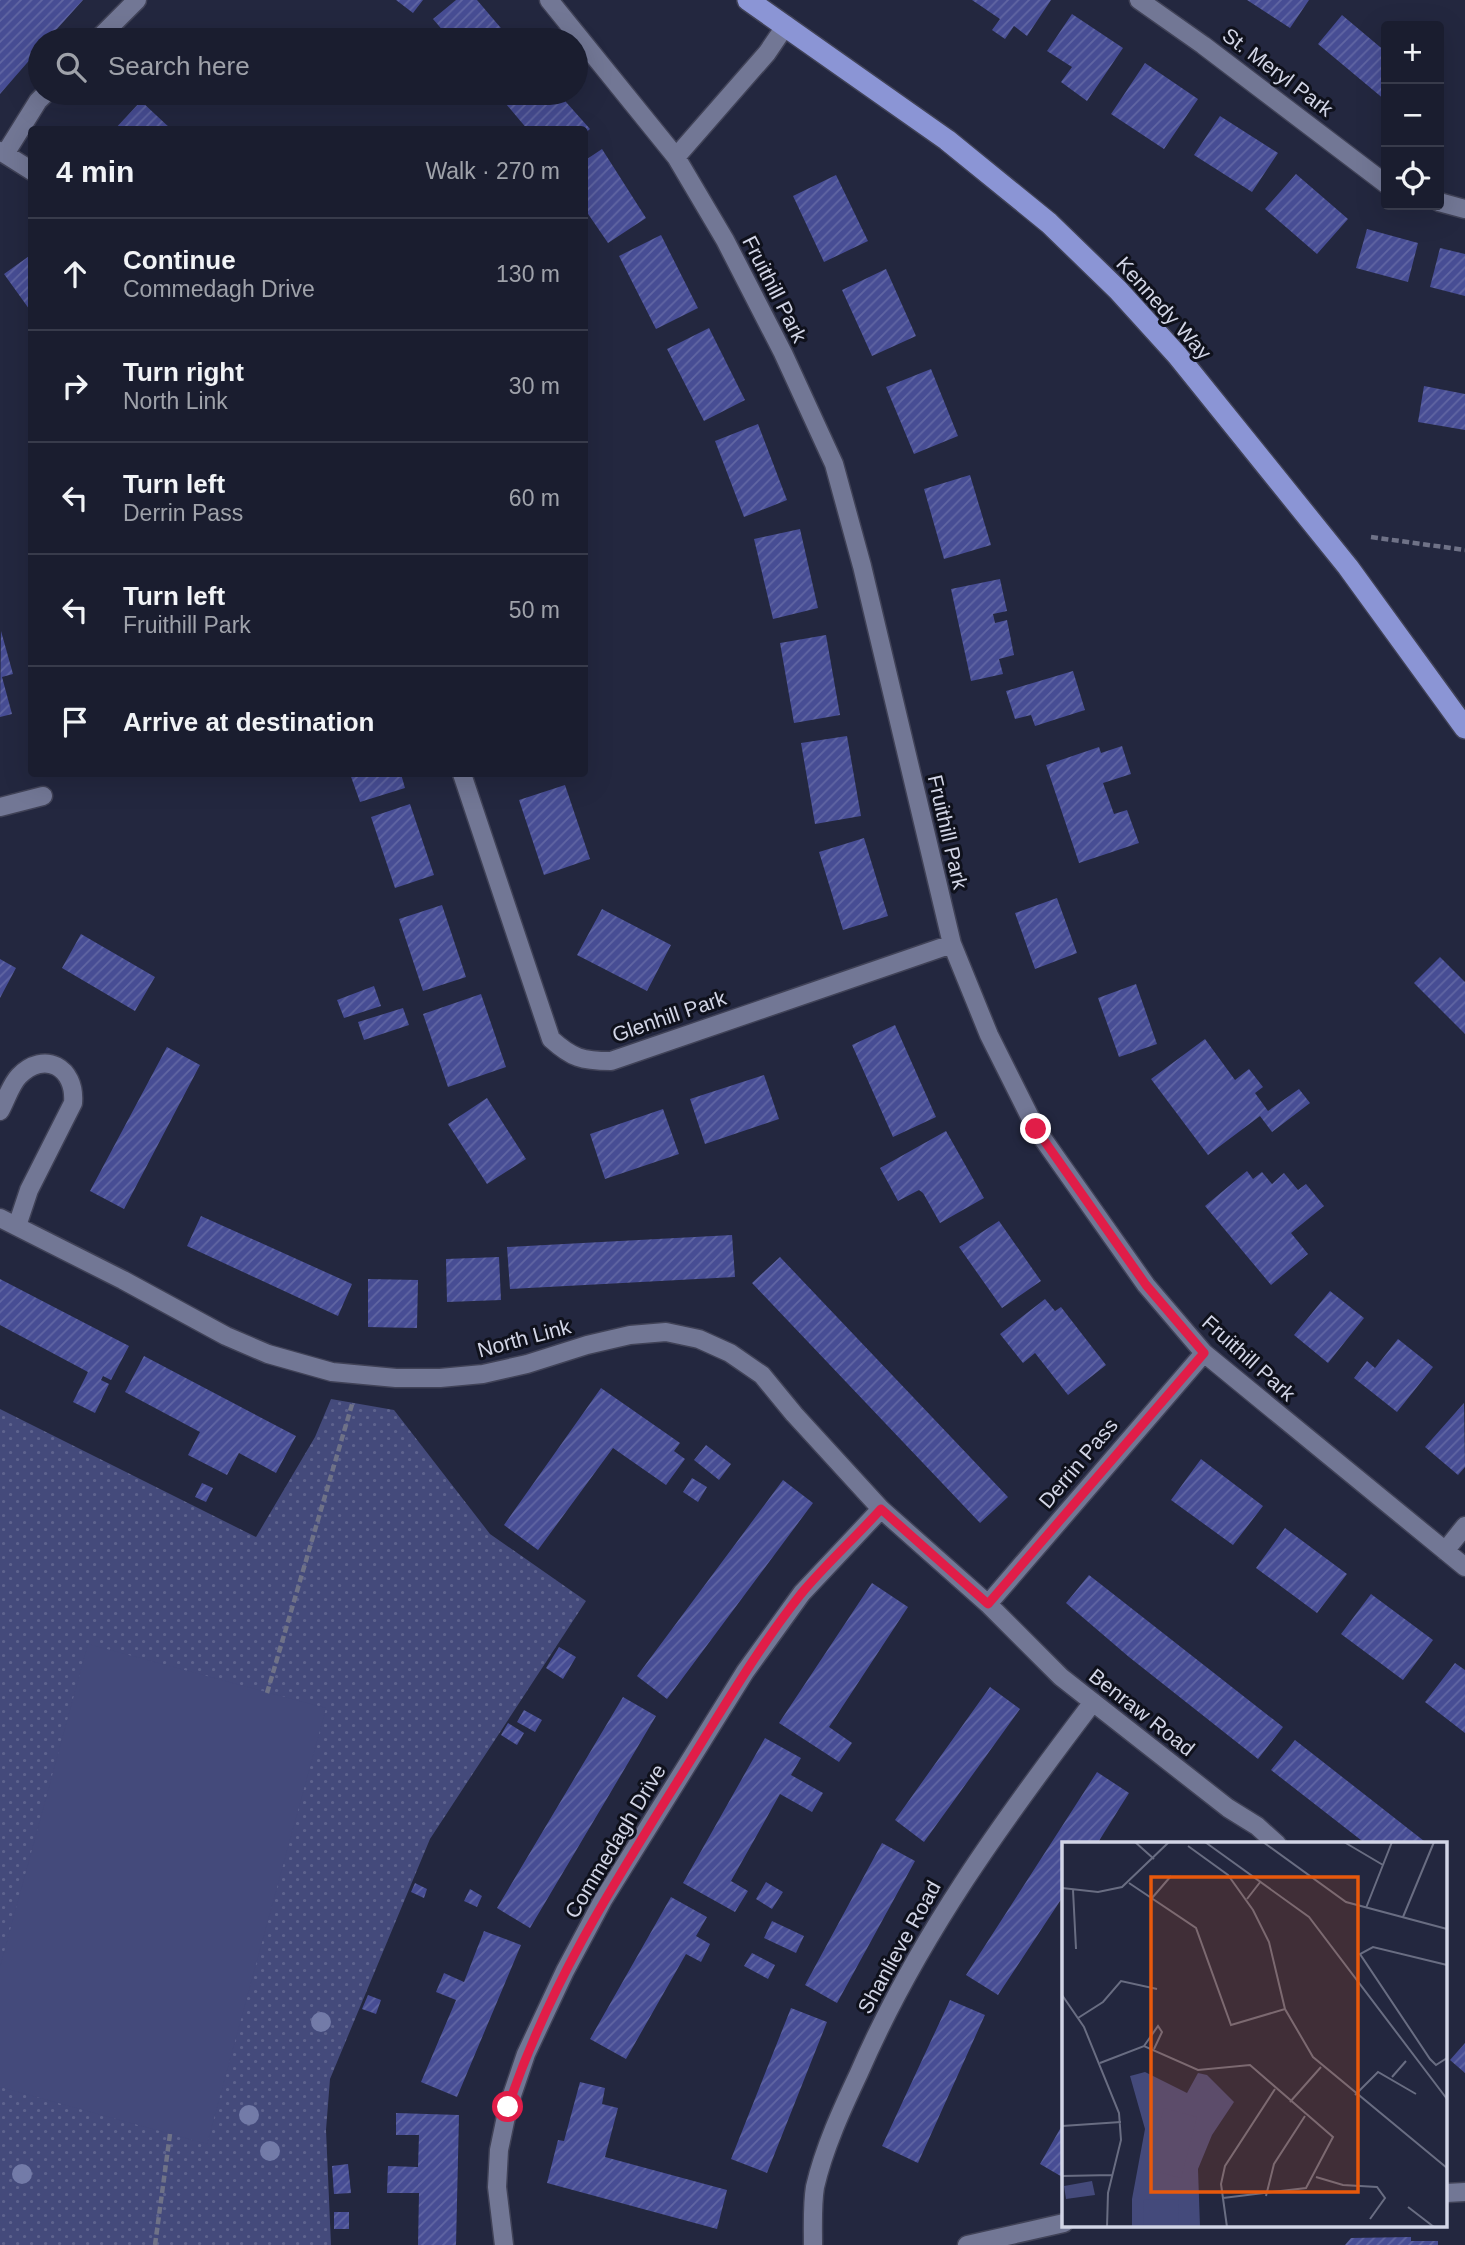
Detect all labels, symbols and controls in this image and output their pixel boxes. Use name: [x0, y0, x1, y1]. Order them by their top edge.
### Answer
map controls: [1381, 21, 1444, 210]
button: +: [1381, 21, 1444, 84]
street label: St. Meryl Park: [1218, 23, 1338, 121]
search box: [28, 28, 588, 105]
icon: search: [52, 48, 90, 86]
text: Search here: [108, 51, 250, 81]
button: −: [1381, 84, 1444, 147]
button: locate: [1381, 147, 1444, 210]
text: 4 min: [56, 155, 134, 188]
text: Walk · 270 m: [425, 158, 560, 184]
street label: Fruithill Park: [738, 232, 812, 347]
text: Continue: [123, 245, 236, 275]
street label: Kennedy Way: [1112, 252, 1216, 364]
icon: ahead: [56, 255, 94, 293]
text: 130 m: [496, 261, 560, 287]
text: Commedagh Drive: [123, 276, 315, 302]
text: Turn right: [123, 357, 244, 387]
icon: right: [56, 367, 94, 405]
text: 30 m: [509, 373, 560, 399]
text: North Link: [123, 388, 228, 414]
text: Turn left: [123, 469, 225, 499]
icon: left: [56, 479, 94, 517]
text: 60 m: [509, 485, 560, 511]
text: Derrin Pass: [123, 500, 243, 526]
text: Turn left: [123, 581, 225, 611]
icon: left: [56, 591, 94, 629]
text: 50 m: [509, 597, 560, 623]
text: Fruithill Park: [123, 612, 251, 638]
icon: arrive: [56, 703, 94, 741]
text: Arrive at destination: [123, 707, 374, 737]
street label: Fruithill Park: [924, 773, 972, 892]
street label: Glenhill Park: [609, 986, 729, 1046]
route end: [1020, 1113, 1051, 1144]
street label: Fruithill Park: [1198, 1310, 1300, 1406]
street label: North Link: [475, 1314, 574, 1361]
street label: Derrin Pass: [1034, 1414, 1122, 1512]
street label: Benraw Road: [1085, 1664, 1199, 1760]
street label: Commedagh Drive: [560, 1760, 670, 1922]
inset map: [1062, 1842, 1448, 2228]
street label: Shanlieve Road: [853, 1877, 945, 2017]
route start: [492, 2091, 523, 2122]

